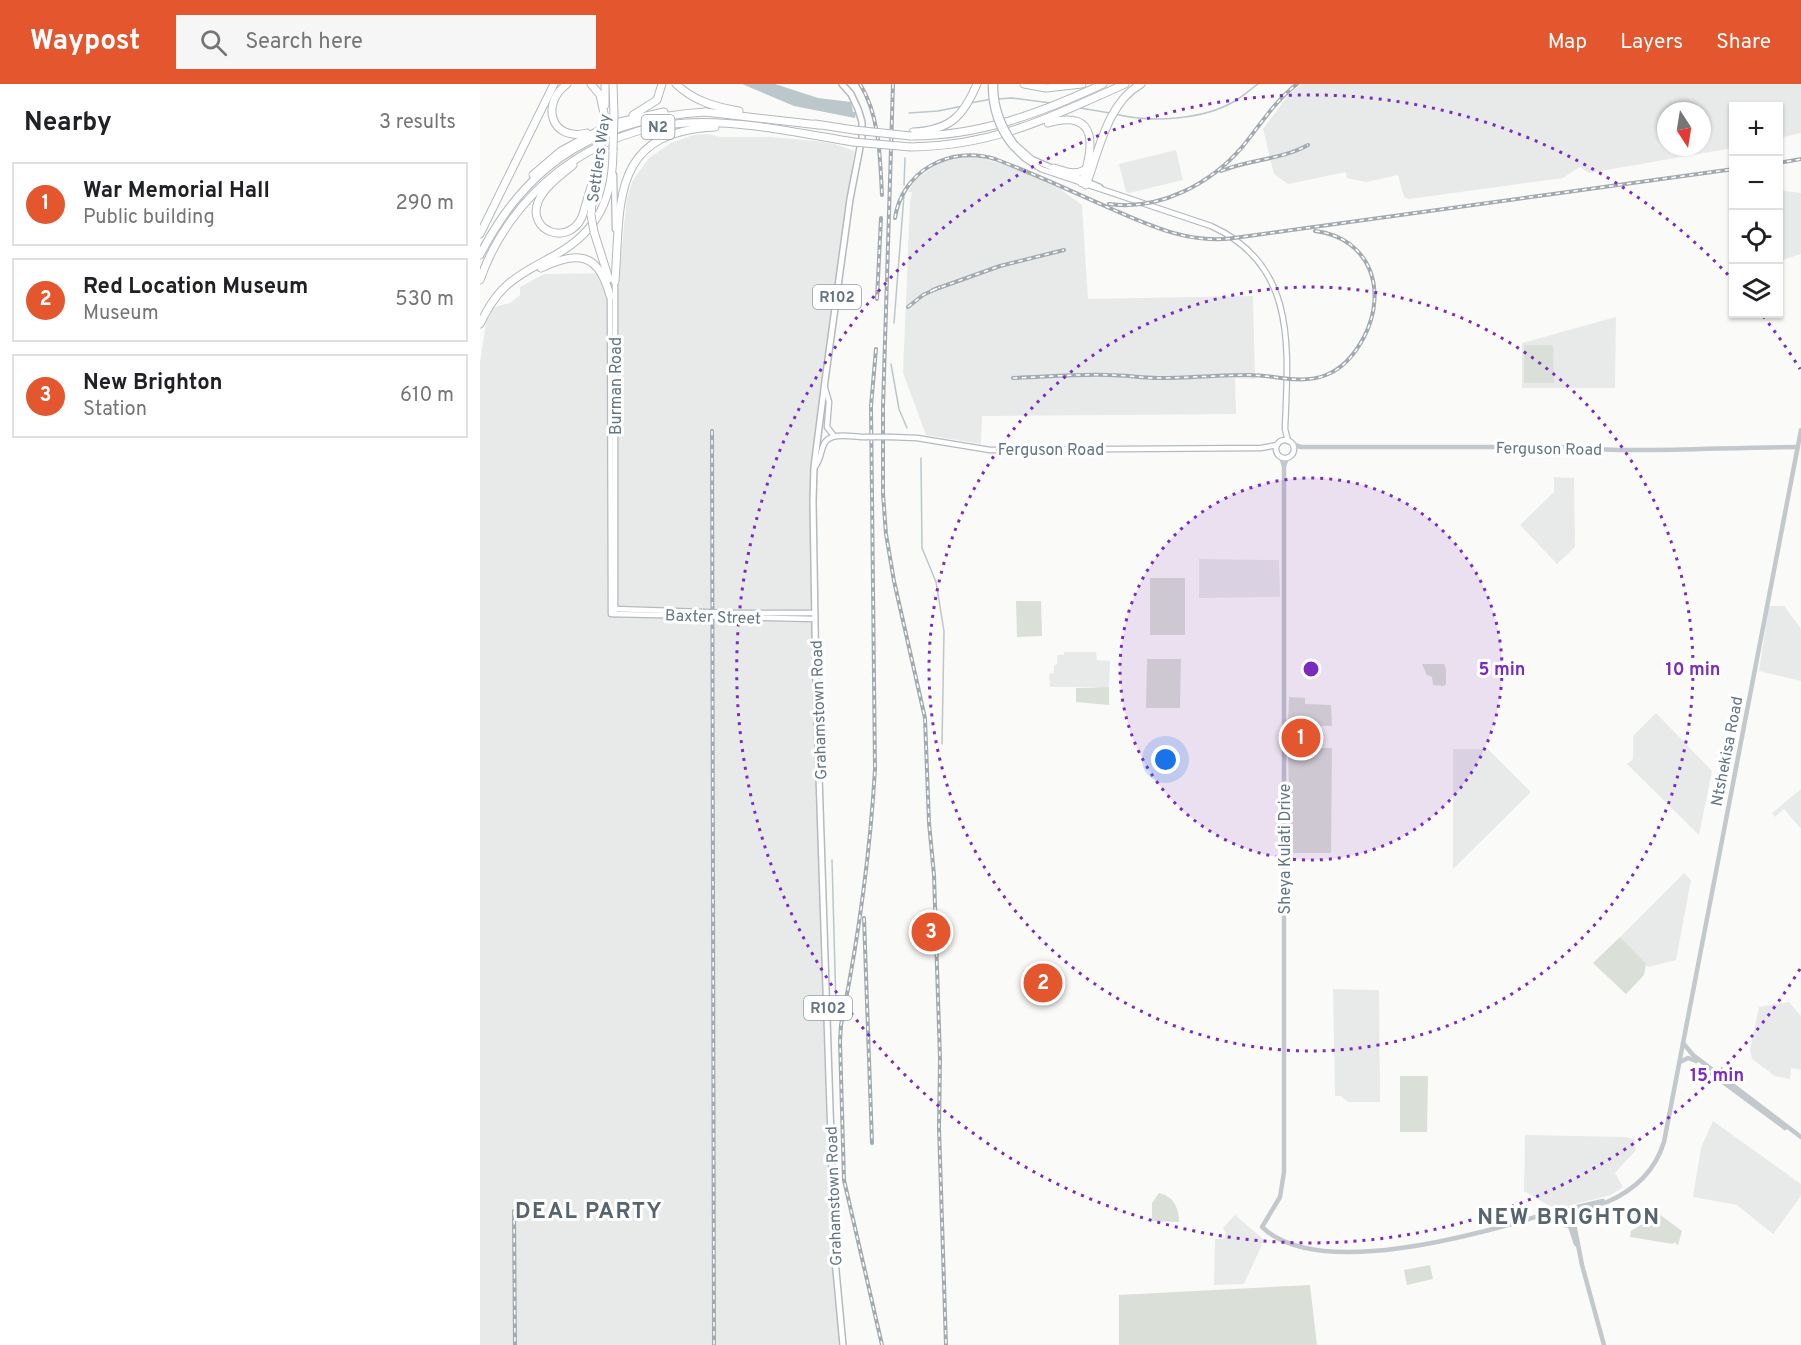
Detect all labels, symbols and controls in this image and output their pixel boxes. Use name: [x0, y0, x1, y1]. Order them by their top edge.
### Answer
search box: [176, 15, 596, 69]
text: Waypost: [30, 24, 140, 60]
icon: search: [197, 26, 230, 59]
text: Search here: [245, 29, 363, 56]
text: Map: [1548, 29, 1587, 56]
text: Layers: [1620, 29, 1683, 56]
text: Share: [1716, 29, 1771, 56]
north arrow: [1657, 102, 1711, 156]
map controls: [1729, 102, 1783, 318]
button: +: [1729, 102, 1783, 156]
text: Nearby: [24, 107, 112, 140]
text: 3 results: [379, 110, 456, 136]
street label: Settlers Way: [584, 113, 616, 204]
road number: N2: [642, 115, 675, 139]
button: −: [1729, 156, 1783, 210]
text: War Memorial Hall: [83, 178, 270, 205]
text: 1: [42, 191, 50, 217]
text: 290 m: [396, 191, 454, 217]
text: Public building: [83, 205, 215, 231]
button: locate: [1729, 210, 1783, 264]
button: layers: [1729, 264, 1783, 318]
text: Red Location Museum: [83, 274, 308, 301]
road number: R102: [813, 285, 861, 309]
text: 2: [39, 287, 52, 313]
text: 530 m: [395, 287, 454, 313]
text: Museum: [83, 301, 159, 327]
street label: Burman Road: [607, 337, 627, 435]
text: New Brighton: [83, 370, 223, 397]
text: 3: [40, 383, 52, 409]
text: 610 m: [400, 383, 454, 409]
text: Station: [83, 397, 147, 423]
street label: Ferguson Road: [1496, 439, 1602, 461]
street label: Ferguson Road: [998, 441, 1104, 461]
street label: Baxter Street: [665, 606, 761, 630]
street label: Grahamstown Road: [808, 640, 832, 780]
centre of rings: [1301, 659, 1321, 679]
text: 5 min: [1478, 659, 1526, 682]
text: 10 min: [1665, 659, 1721, 682]
street label: Ntshekisa Road: [1707, 695, 1748, 808]
pin: 1: [1282, 716, 1320, 760]
your location: [1151, 745, 1180, 774]
street label: Sheya Kulati Drive: [1276, 784, 1296, 914]
pin: 3: [912, 910, 950, 954]
pin: 2: [1024, 960, 1062, 1006]
road number: R102: [804, 996, 852, 1020]
text: 15 min: [1690, 1065, 1744, 1088]
street label: Grahamstown Road: [823, 1126, 847, 1266]
district label: DEAL PARTY: [515, 1199, 663, 1226]
district label: NEW BRIGHTON: [1477, 1205, 1661, 1232]

